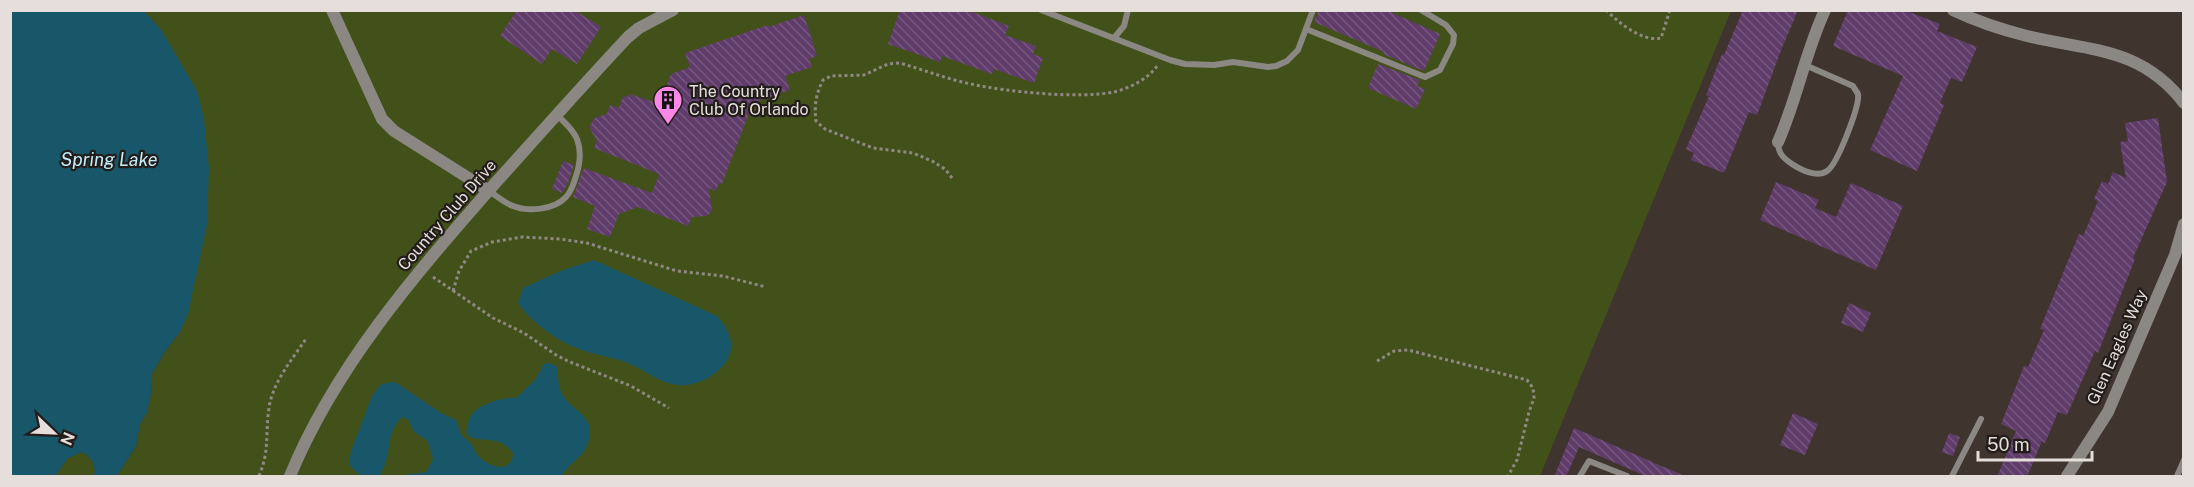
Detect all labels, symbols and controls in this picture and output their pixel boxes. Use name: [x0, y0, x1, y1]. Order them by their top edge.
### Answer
place label: The Country Club Of Orlando: [689, 82, 809, 119]
building icon: The Country Club Of Orlando: [652, 84, 684, 126]
water label: Spring Lake: [60, 149, 158, 170]
street label: Country Club Drive: [394, 156, 500, 274]
street label: Glen Eagles Way: [2083, 286, 2151, 407]
north arrow: [24, 403, 84, 463]
scale bar: [1978, 424, 2092, 462]
text: N: [56, 429, 79, 448]
text: 50 m: [1987, 434, 2030, 455]

